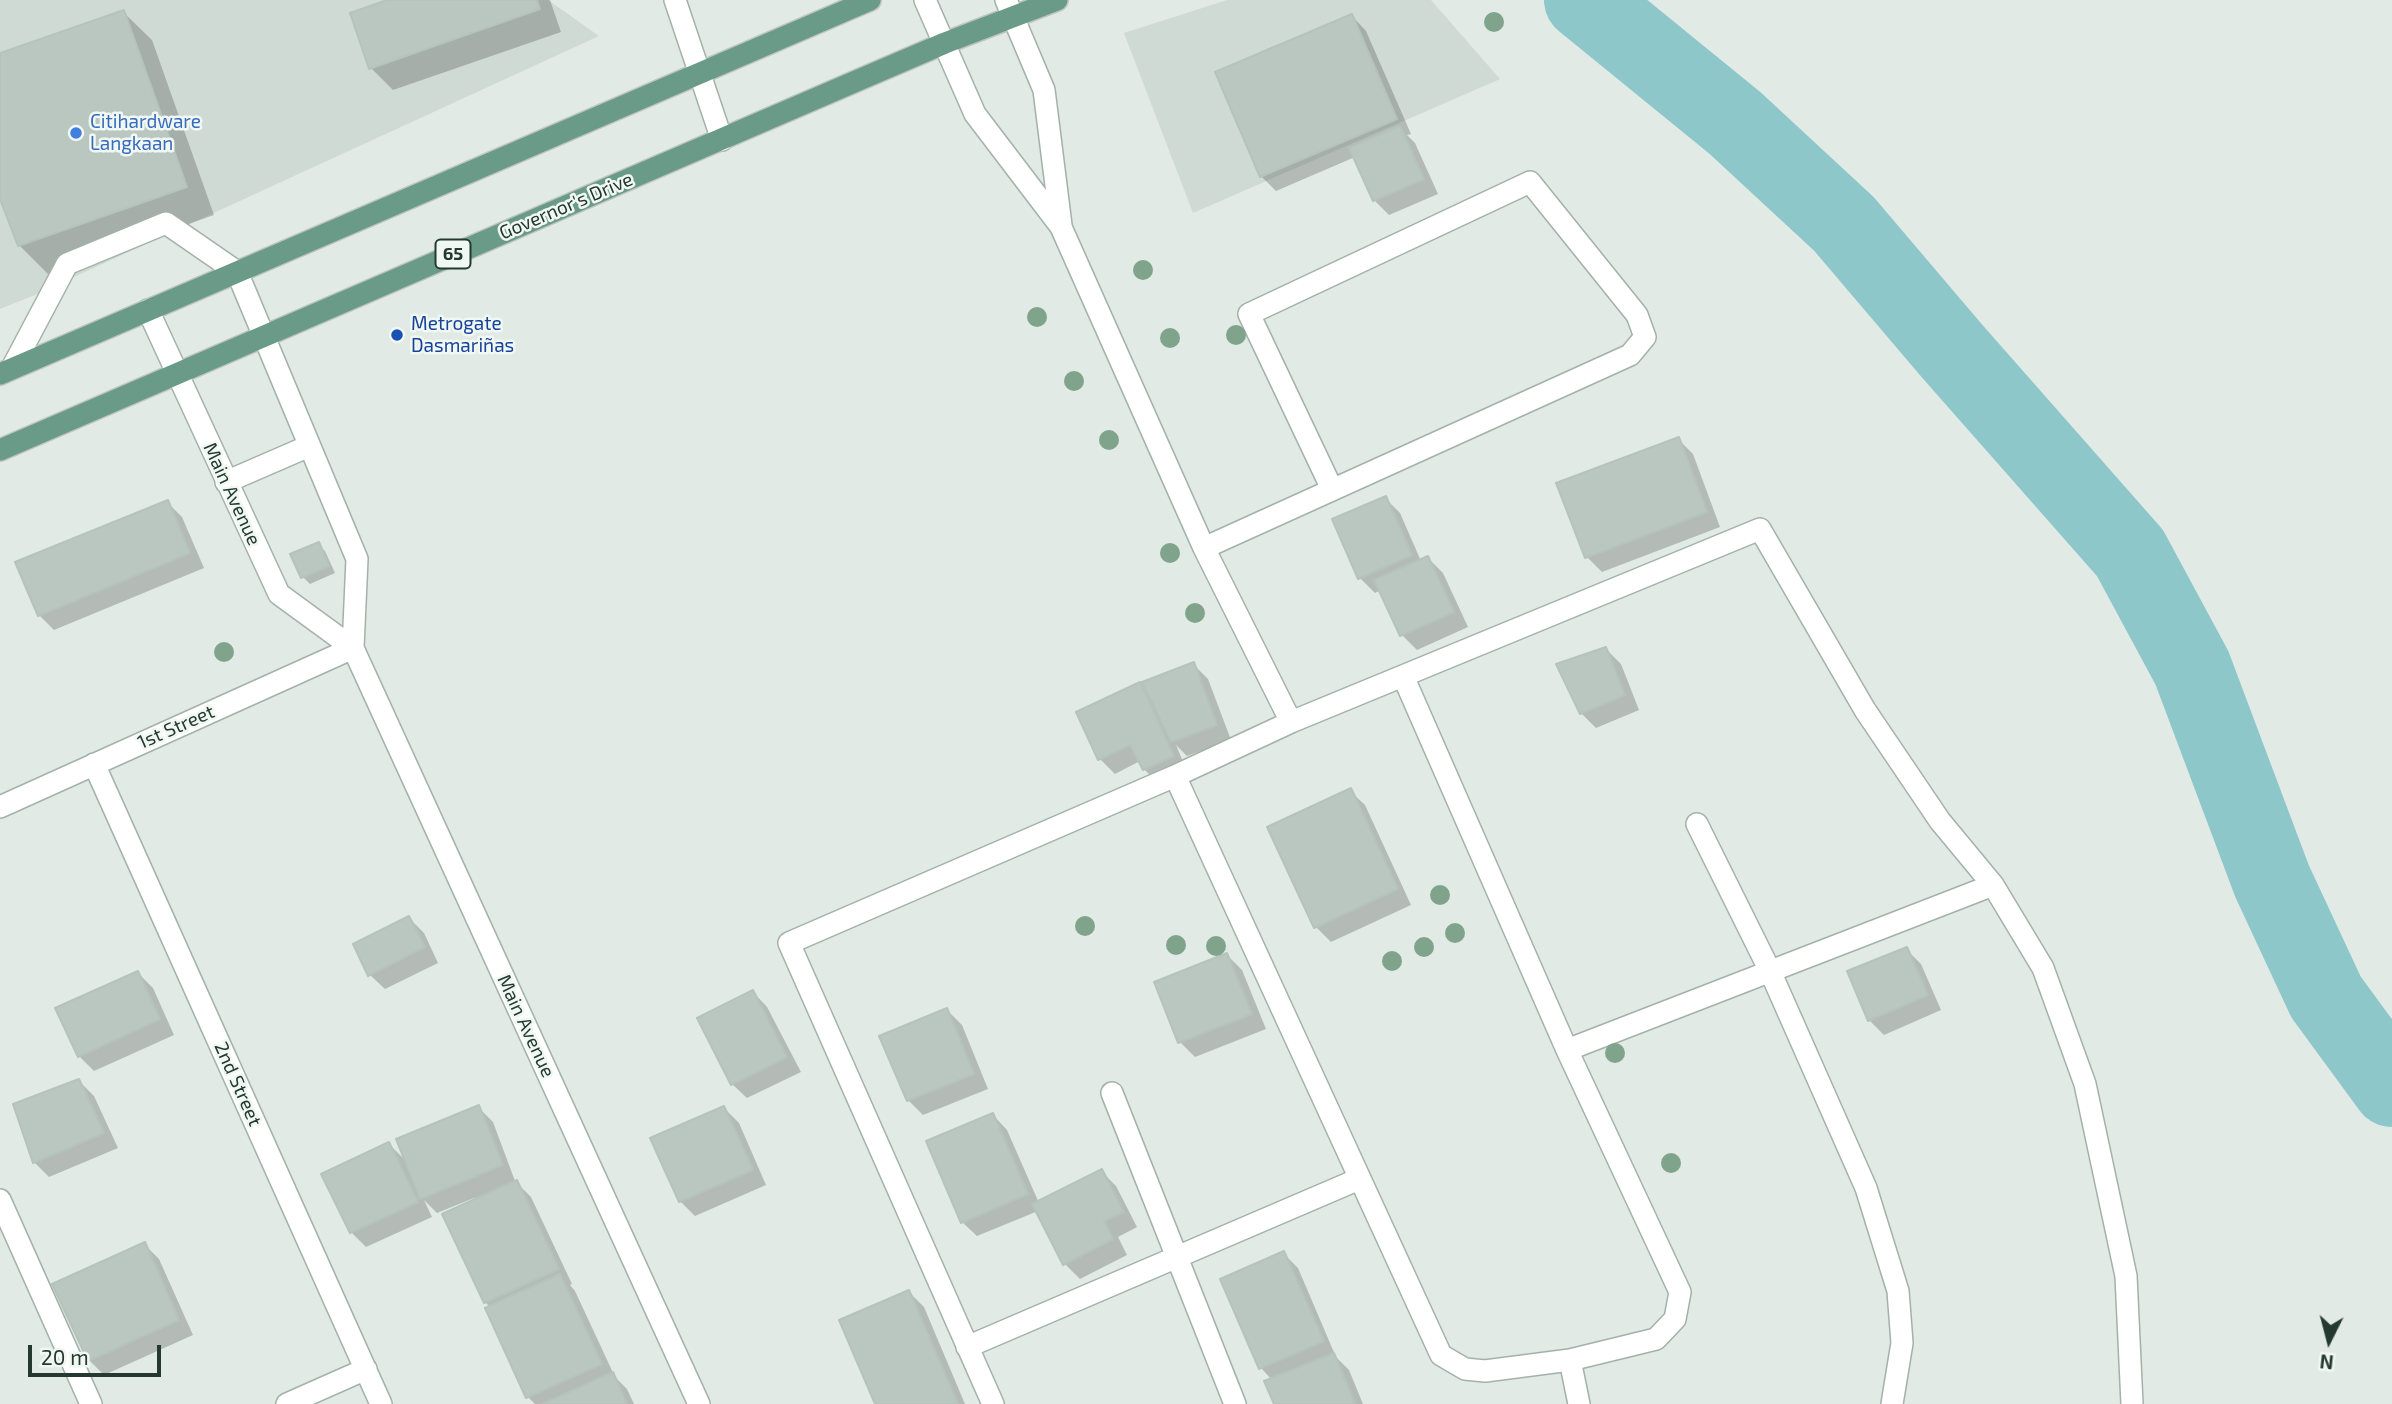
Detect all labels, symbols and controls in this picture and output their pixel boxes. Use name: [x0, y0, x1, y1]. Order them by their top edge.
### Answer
place label: Citihardware Langkaan: [90, 111, 201, 155]
marker: Citihardware Langkaan: [68, 125, 84, 141]
street label: Governor's Drive: [496, 168, 636, 244]
road number: 65: [435, 240, 470, 268]
place label: Metrogate Dasmariñas: [411, 313, 514, 357]
marker: Metrogate Dasmariñas: [389, 327, 405, 343]
street label: Main Avenue: [198, 439, 266, 549]
street label: 1st Street: [134, 700, 218, 754]
street label: Main Avenue: [492, 971, 560, 1081]
street label: 2nd Street: [209, 1038, 267, 1130]
north arrow: [2294, 1306, 2364, 1376]
scale bar: [32, 1330, 164, 1374]
text: 20 m: [41, 1344, 89, 1369]
text: N: [2319, 1350, 2335, 1375]

